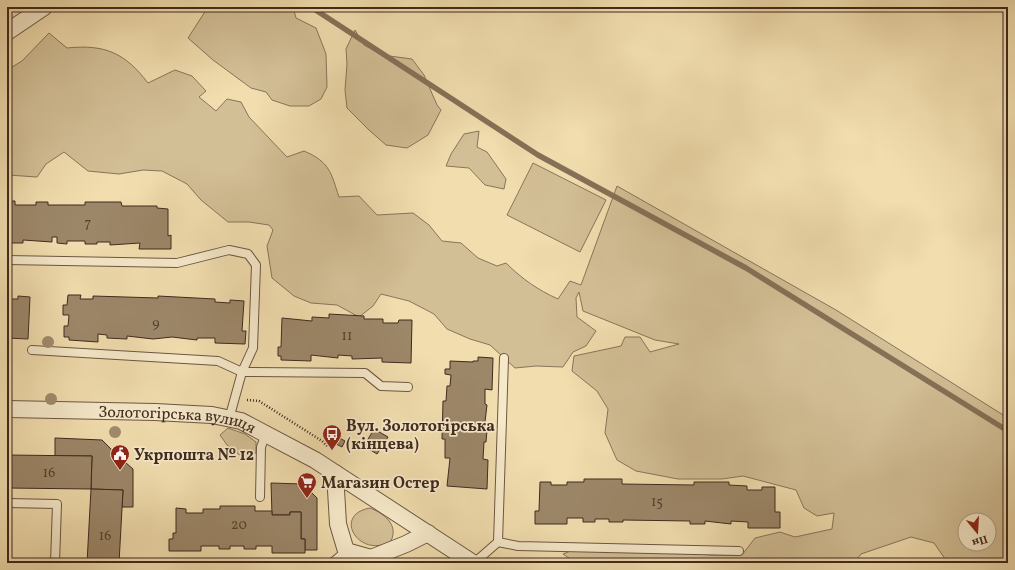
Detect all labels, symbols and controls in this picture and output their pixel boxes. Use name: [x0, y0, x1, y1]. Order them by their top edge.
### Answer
house number: 7: [85, 214, 92, 233]
house number: 9: [152, 314, 160, 333]
house number: 11: [342, 327, 352, 346]
street label: Золотогірська вулиця: [98, 402, 259, 440]
place label: Вул. Золотогірська (кінцева): [346, 416, 495, 456]
bus stop icon: Вул. Золотогірська (кінцева): [321, 423, 343, 451]
public building icon: Укрпошта № 12: [109, 443, 131, 471]
place label: Укрпошта № 12: [134, 445, 254, 467]
house number: 16: [43, 464, 55, 483]
supermarket icon: Магазин Остер: [296, 471, 318, 499]
place label: Магазин Остер: [321, 473, 440, 495]
house number: 15: [651, 493, 663, 512]
north arrow: [957, 512, 997, 552]
house number: 20: [231, 516, 247, 535]
house number: 16: [99, 527, 111, 546]
text: Пн: [970, 531, 989, 550]

